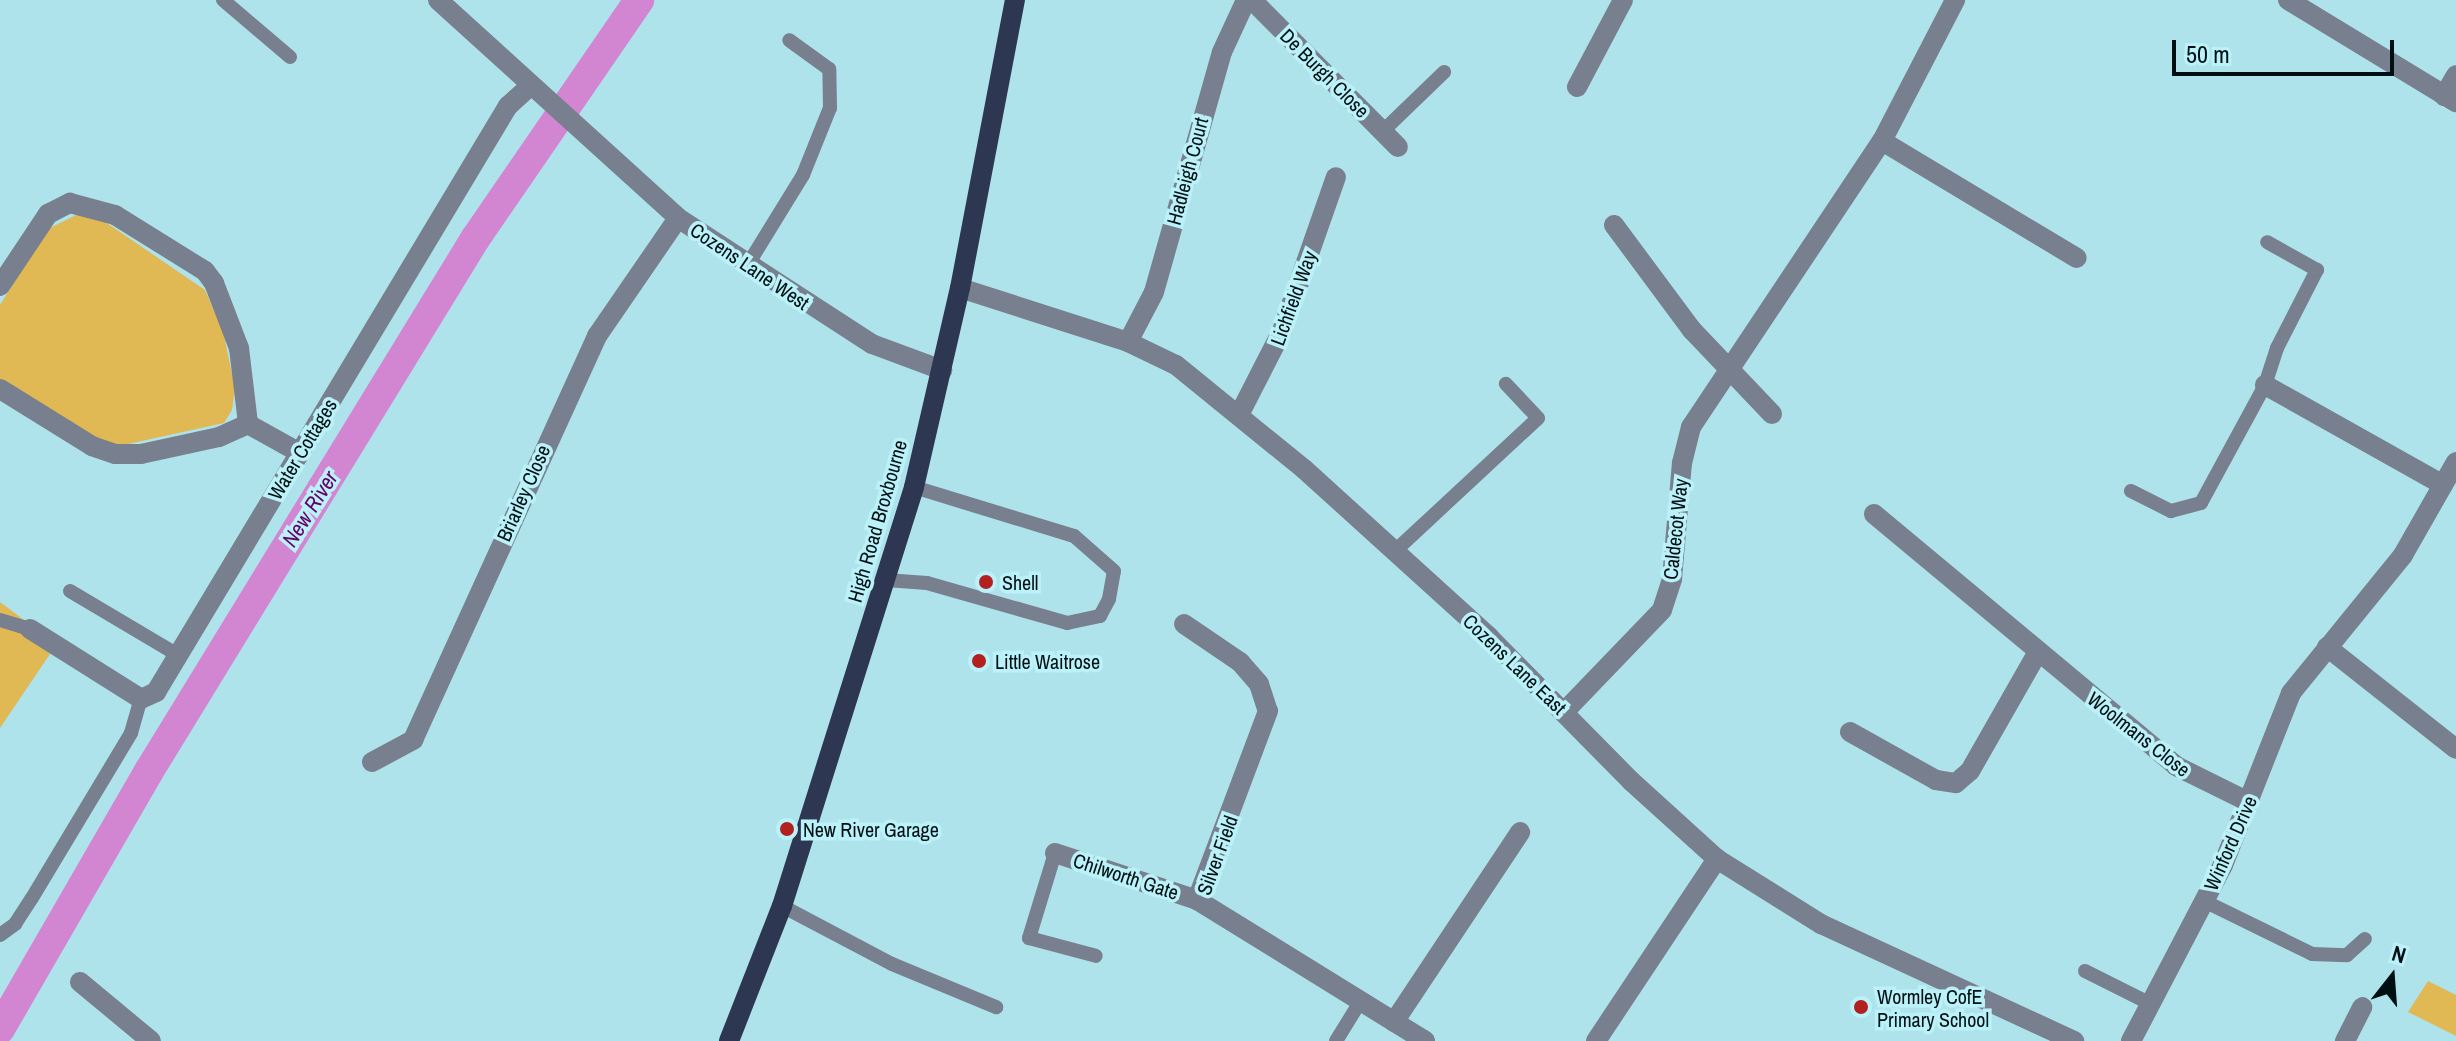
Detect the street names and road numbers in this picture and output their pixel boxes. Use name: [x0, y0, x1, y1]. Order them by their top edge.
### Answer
street label: De Burgh Close: [1276, 24, 1374, 122]
street label: Hadleigh Court: [1161, 115, 1213, 227]
street label: Cozens Lane West: [686, 217, 814, 315]
street label: Lichfield Way: [1265, 247, 1321, 349]
street label: Water Cottages: [263, 394, 341, 504]
street label: High Road Broxbourne: [842, 437, 912, 605]
street label: Briarley Close: [491, 441, 555, 545]
street label: Caldecot Way: [1658, 477, 1692, 581]
street label: Cozens Lane East: [1458, 609, 1572, 719]
street label: Woolmans Close: [2083, 686, 2195, 782]
street label: Winford Drive: [2198, 792, 2262, 894]
street label: Silver Field: [1192, 812, 1242, 898]
street label: Chilworth Gate: [1070, 848, 1182, 904]

